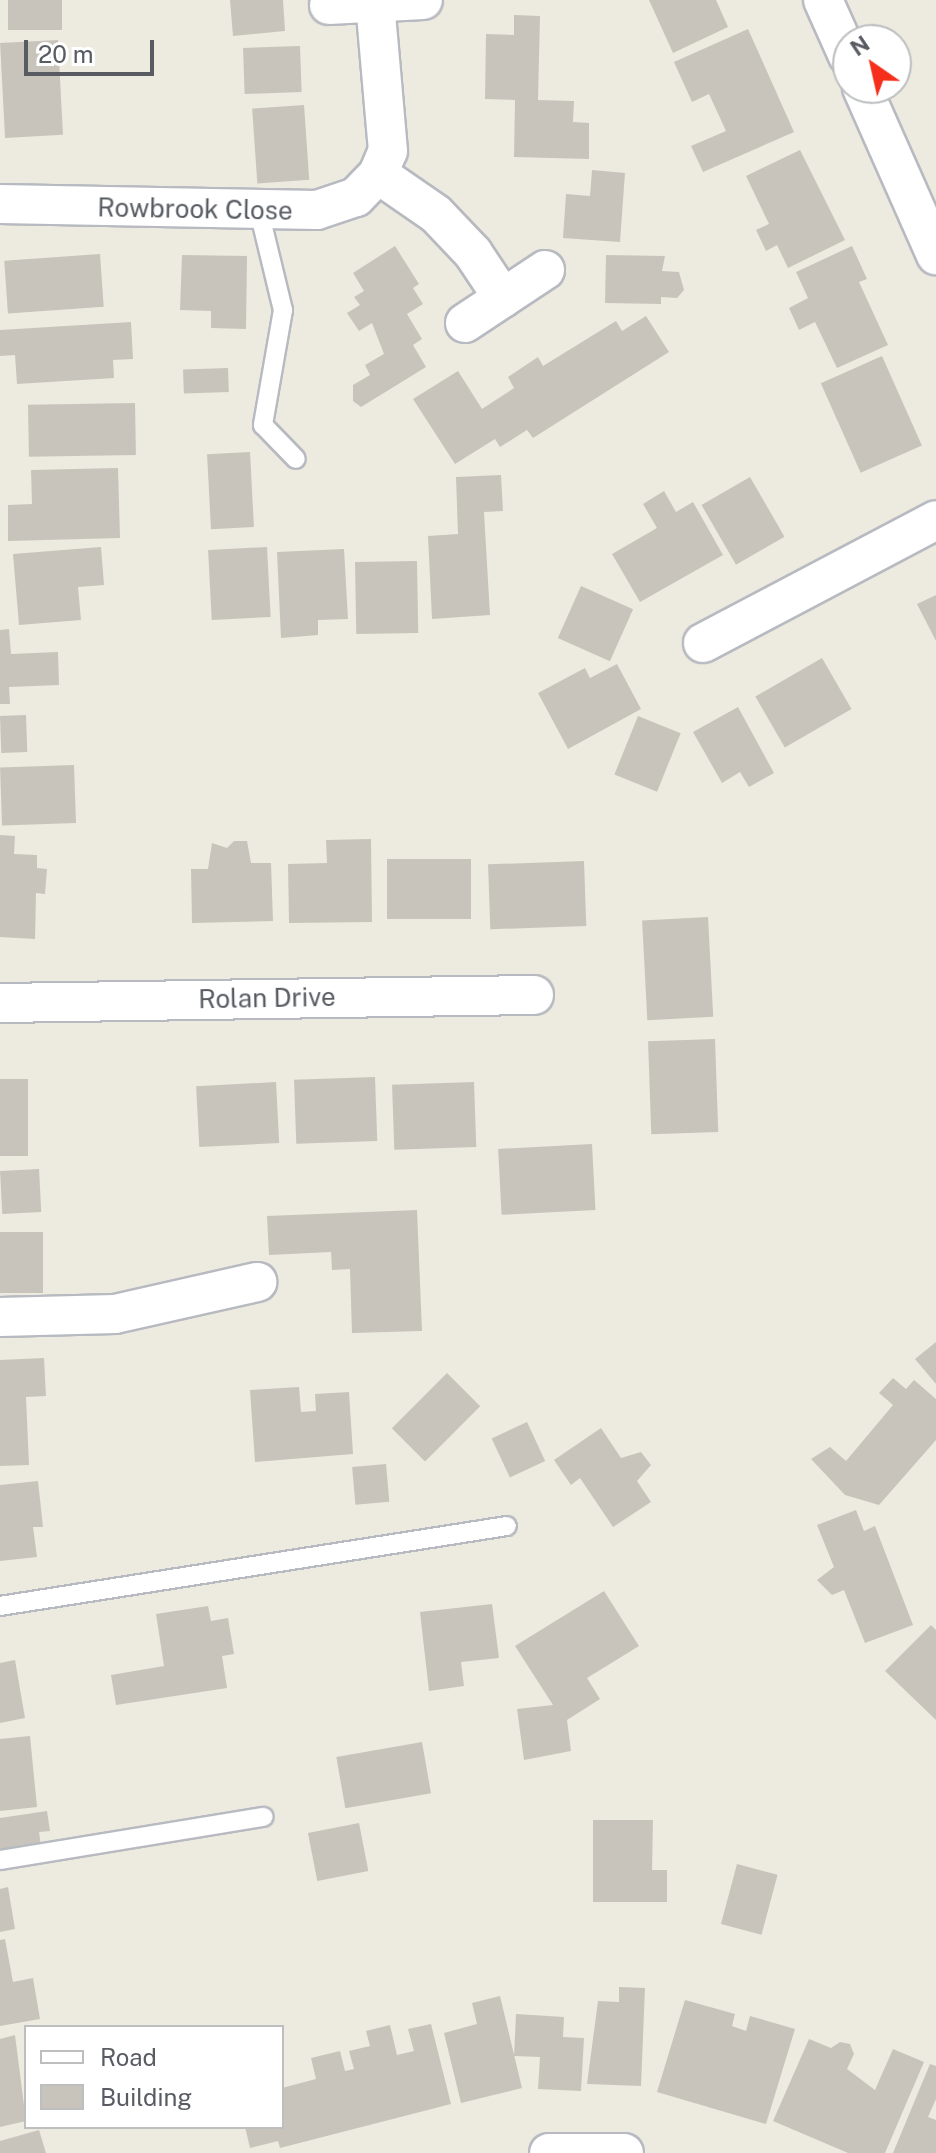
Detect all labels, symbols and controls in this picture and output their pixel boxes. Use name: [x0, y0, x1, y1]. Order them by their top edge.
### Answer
scale bar: [28, 24, 158, 74]
north arrow: [832, 24, 912, 104]
text: N: [845, 30, 874, 61]
text: 20 m: [38, 40, 94, 68]
street label: Rowbrook Close: [97, 192, 293, 226]
street label: Rolan Drive: [198, 981, 336, 1015]
legend: [24, 2025, 284, 2129]
text: Road: [100, 2043, 157, 2071]
text: Building: [100, 2083, 192, 2111]

